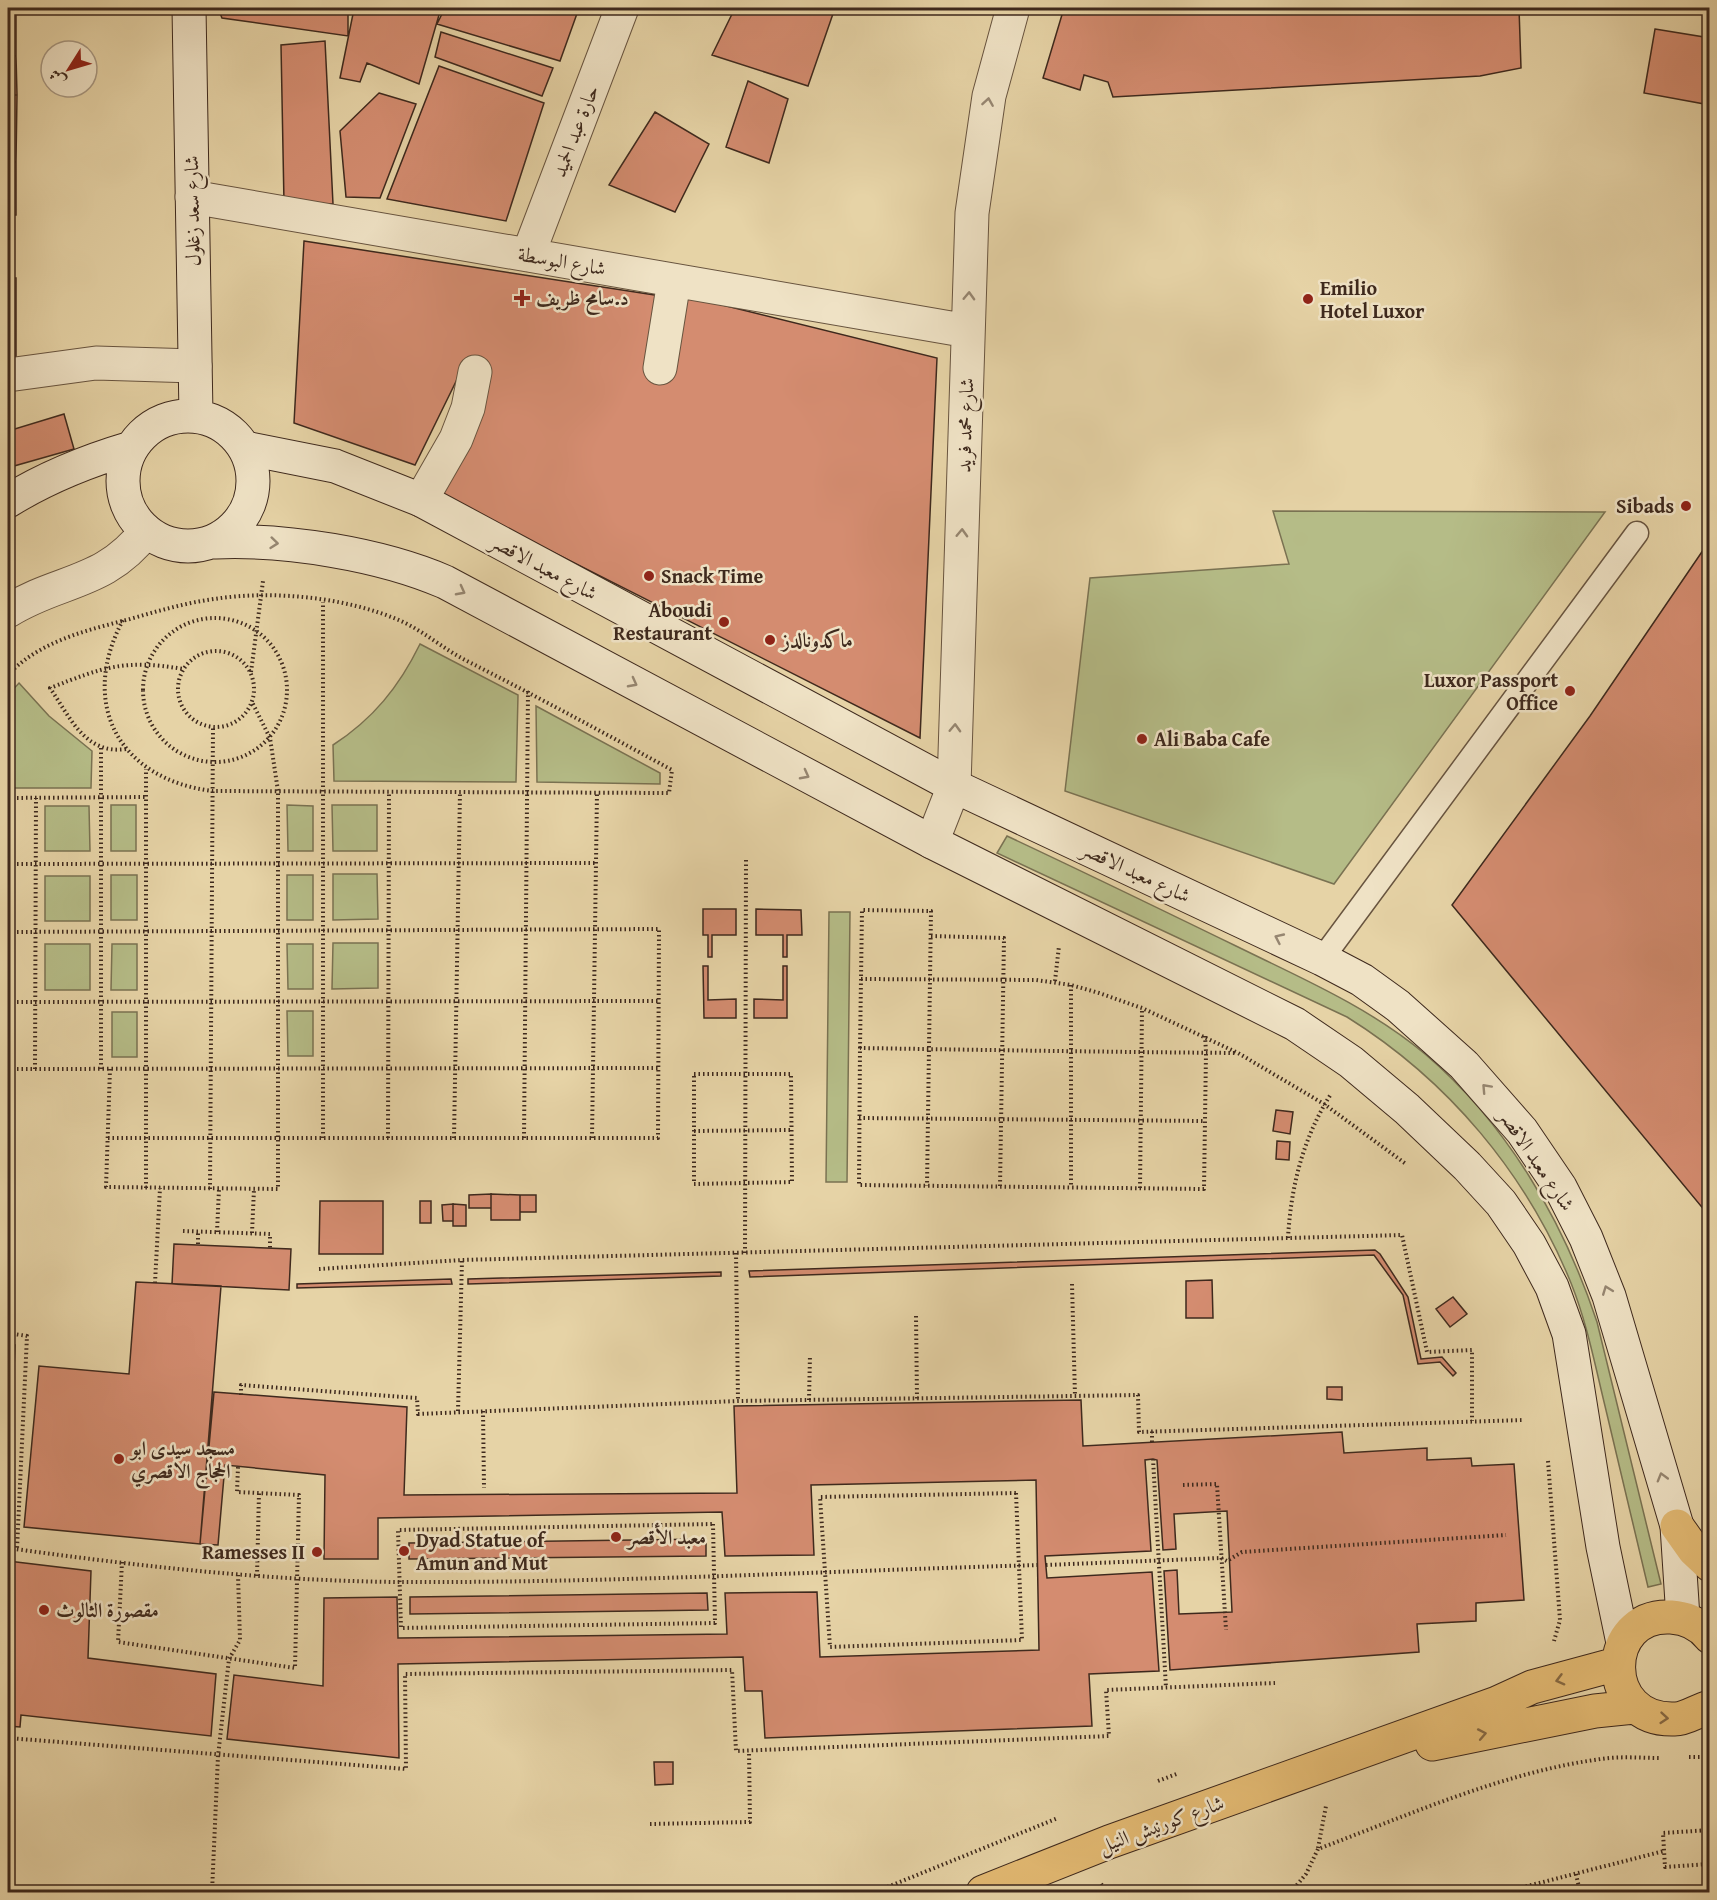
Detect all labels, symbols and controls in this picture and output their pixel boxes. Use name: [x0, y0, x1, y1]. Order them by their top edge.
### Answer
north arrow: [39, 39, 99, 99]
text: ش: [43, 64, 71, 92]
street label: حارة عبد الحميد: [544, 81, 605, 181]
one-way arrow: [981, 98, 994, 108]
street label: شارع سعد زغلول: [176, 155, 211, 267]
street label: شارع البوسطة: [515, 239, 608, 286]
place label: Emilio Hotel Luxor: [1320, 273, 1424, 325]
place label: د.سامح ظريف: [536, 283, 629, 315]
marker: د.سامح ظريف: [513, 289, 531, 307]
one-way arrow: [963, 292, 976, 301]
marker: Emilio Hotel Luxor: [1301, 292, 1315, 306]
street label: شارع محمد فريد: [948, 377, 985, 473]
place label: Sibads: [1616, 491, 1674, 520]
marker: Sibads: [1679, 499, 1693, 513]
street label: شارع معبد الاقصر: [482, 525, 603, 610]
one-way arrow: [955, 529, 968, 538]
one-way arrow: [269, 536, 278, 549]
place label: Snack Time: [661, 561, 763, 590]
marker: Snack Time: [642, 569, 656, 583]
one-way arrow: [455, 584, 466, 595]
place label: Aboudi Restaurant: [613, 595, 712, 647]
marker: Aboudi Restaurant: [717, 615, 731, 629]
place label: ماكدونالدز: [780, 625, 853, 654]
marker: ماكدونالدز: [763, 633, 777, 647]
place label: Luxor Passport Office: [1424, 665, 1558, 717]
one-way arrow: [627, 676, 638, 687]
marker: Luxor Passport Office: [1563, 684, 1577, 698]
one-way arrow: [949, 723, 962, 732]
place label: Ali Baba Cafe: [1154, 724, 1270, 753]
marker: Ali Baba Cafe: [1135, 732, 1149, 746]
one-way arrow: [799, 768, 810, 779]
street label: شارع معبد الاقصر: [1073, 833, 1195, 913]
one-way arrow: [1275, 934, 1286, 946]
one-way arrow: [1482, 1085, 1493, 1095]
street label: شارع معبد الاقصر: [1488, 1101, 1582, 1219]
one-way arrow: [1602, 1286, 1614, 1297]
place label: مسجد سيدى ابو الحجاج الاقصري: [129, 1433, 235, 1490]
marker: مسجد سيدى ابو الحجاج الاقصري: [112, 1452, 126, 1466]
one-way arrow: [1657, 1472, 1670, 1482]
place label: معبد الأقصر: [626, 1522, 706, 1551]
place label: Dyad Statue of Amun and Mut: [416, 1525, 548, 1577]
marker: معبد الأقصر: [609, 1530, 623, 1544]
place label: Ramesses II: [202, 1537, 305, 1566]
marker: Dyad Statue of Amun and Mut: [397, 1544, 411, 1558]
marker: Ramesses II: [310, 1545, 324, 1559]
place label: مقصورة الثالوث: [56, 1595, 159, 1624]
marker: مقصورة الثالوث: [37, 1603, 51, 1617]
one-way arrow: [1555, 1672, 1565, 1685]
one-way arrow: [1659, 1711, 1669, 1724]
one-way arrow: [1477, 1728, 1487, 1741]
street label: شارع كورنيش النيل: [1094, 1787, 1229, 1863]

